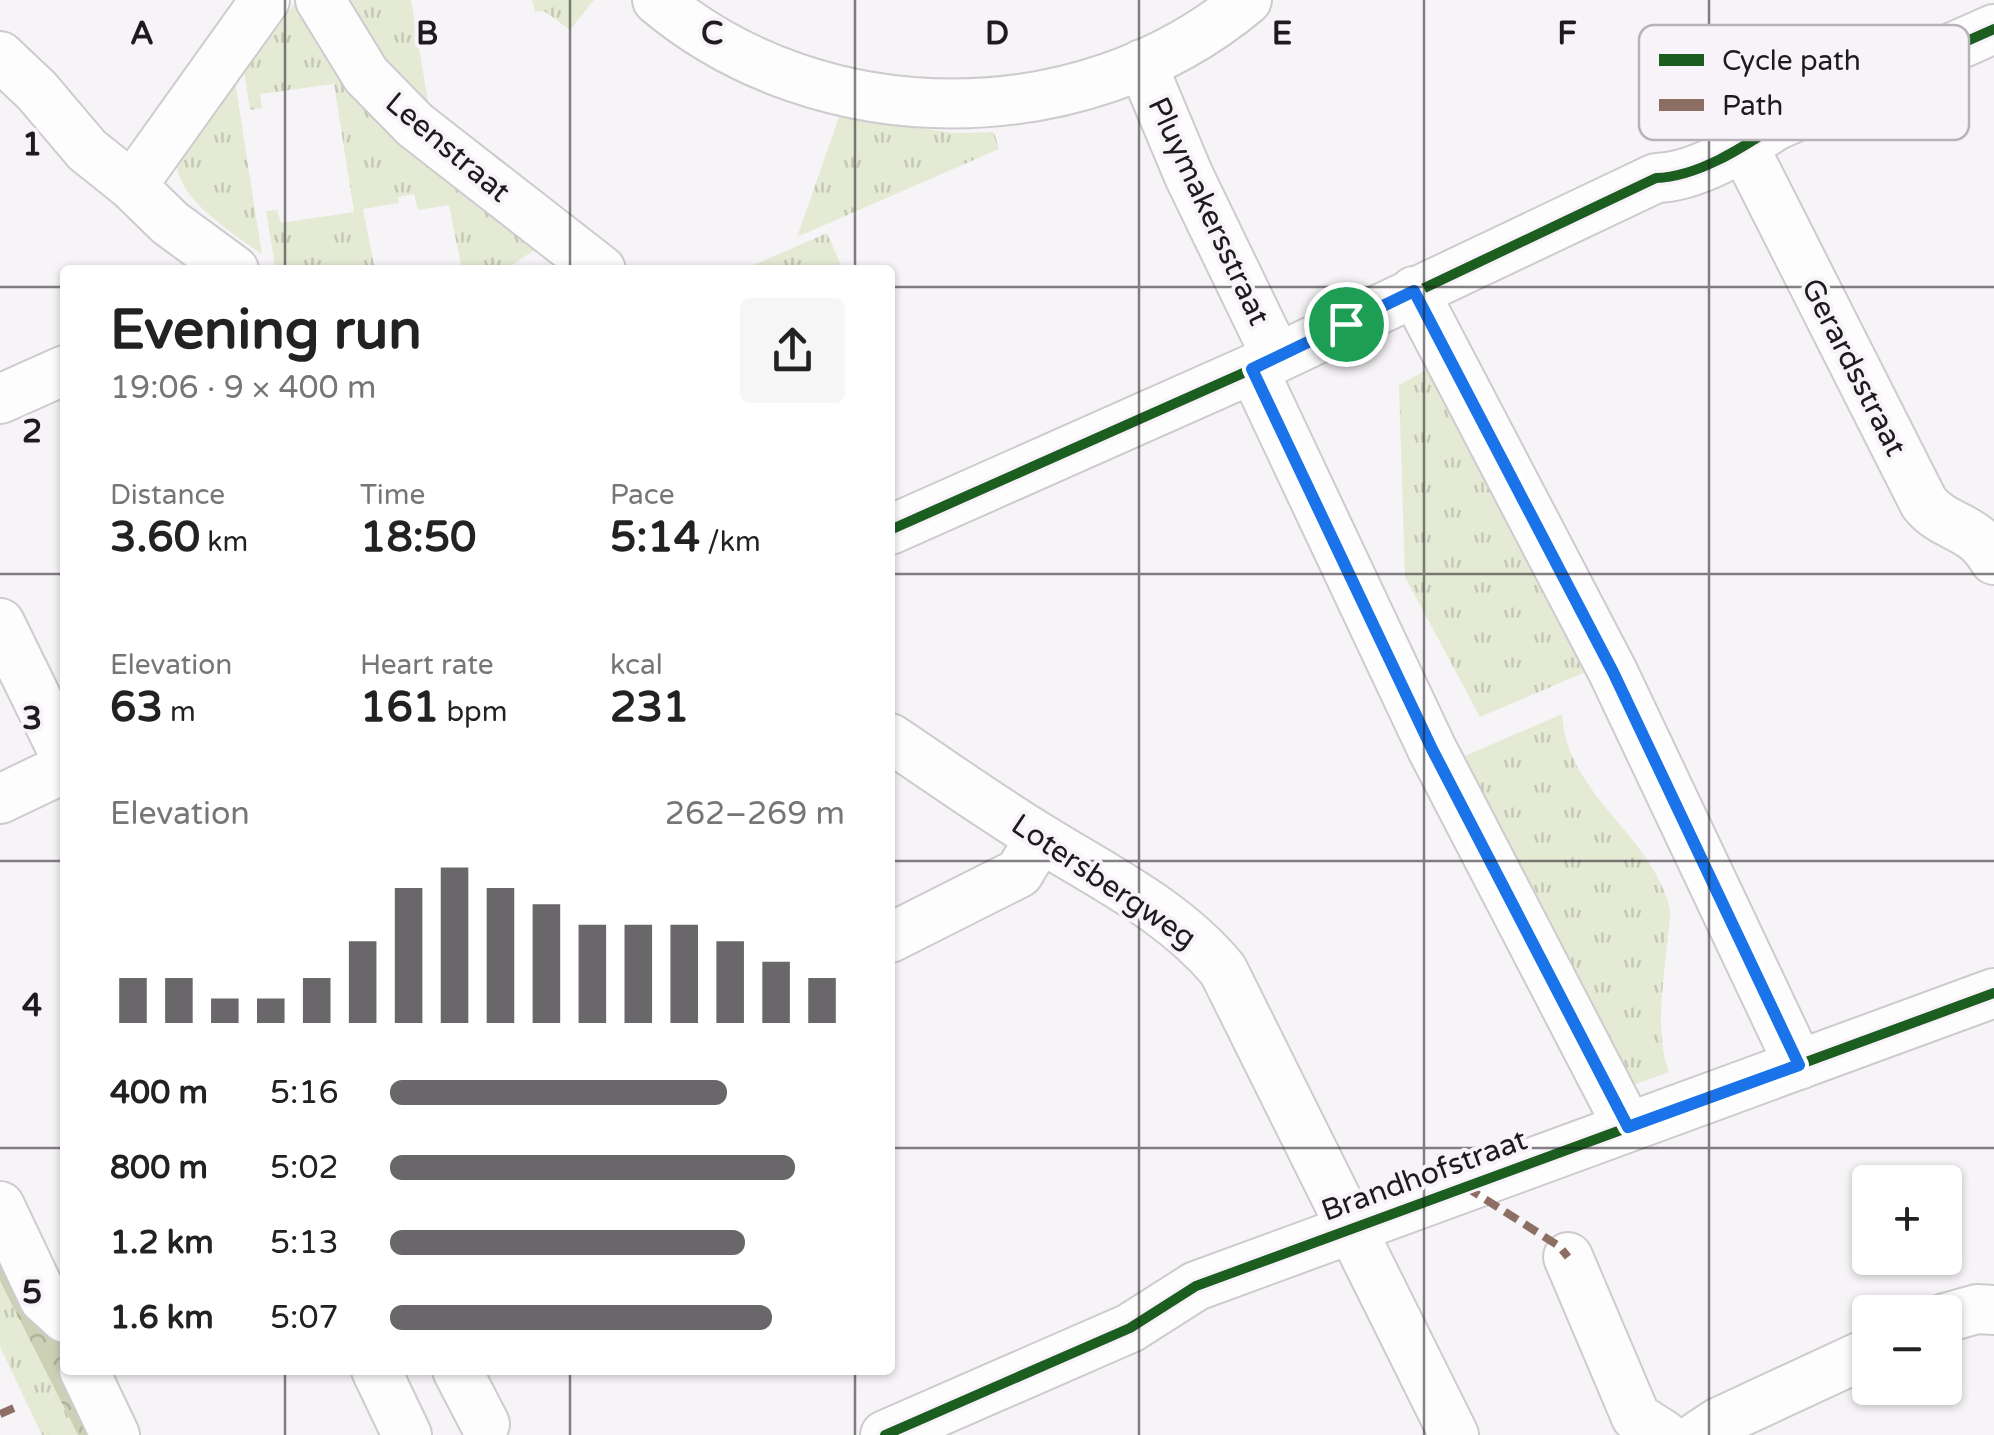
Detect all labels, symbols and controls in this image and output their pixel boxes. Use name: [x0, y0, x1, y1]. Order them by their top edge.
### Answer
text: A: [130, 15, 154, 53]
text: B: [416, 15, 438, 53]
text: C: [701, 15, 723, 53]
text: D: [985, 15, 1009, 53]
text: E: [1272, 15, 1292, 53]
text: F: [1557, 15, 1577, 53]
legend: [1639, 25, 1969, 140]
text: Cycle path: [1722, 44, 1861, 78]
street label: Leenstraat: [378, 84, 518, 210]
text: Path: [1722, 89, 1783, 123]
street label: Pluymakersstraat: [1140, 91, 1278, 331]
text: 1: [22, 126, 42, 164]
street label: Gerardsstraat: [1793, 272, 1914, 462]
pin: [1304, 282, 1389, 367]
icon: arrive: [1319, 297, 1374, 352]
text: Evening run: [110, 298, 422, 364]
button: share: [740, 298, 845, 403]
text: 19:06 · 9 × 400 m: [110, 369, 376, 407]
text: 2: [22, 413, 42, 451]
text: Distance: [110, 478, 225, 512]
text: Time: [360, 478, 425, 512]
text: Pace: [610, 478, 674, 512]
text: 3.60: [110, 512, 200, 563]
text: 18:50: [360, 512, 476, 563]
text: 5:14: [610, 512, 700, 563]
text: km: [200, 525, 248, 559]
text: /km: [700, 525, 761, 559]
text: Elevation: [110, 648, 232, 682]
text: Heart rate: [360, 648, 494, 682]
text: kcal: [610, 648, 663, 682]
text: 63: [110, 682, 163, 733]
text: 161: [360, 682, 439, 733]
text: 231: [610, 682, 689, 733]
text: m: [163, 695, 196, 729]
text: bpm: [439, 695, 507, 729]
text: 3: [22, 700, 42, 738]
text: Elevation: [110, 795, 250, 833]
text: 262–269 m: [665, 795, 845, 833]
street label: Lotersbergweg: [1004, 806, 1203, 957]
text: 4: [22, 987, 42, 1025]
text: 400 m: [110, 1074, 208, 1112]
text: 5:16: [270, 1074, 339, 1112]
street label: Brandhofstraat: [1316, 1121, 1532, 1230]
text: 800 m: [110, 1149, 208, 1187]
text: 5:02: [270, 1149, 339, 1187]
map controls: [1852, 1165, 1962, 1405]
button: +: [1852, 1165, 1962, 1275]
text: 1.2 km: [110, 1224, 214, 1262]
text: 5:13: [270, 1224, 339, 1262]
text: 5: [22, 1274, 42, 1312]
button: −: [1852, 1295, 1962, 1405]
text: 1.6 km: [110, 1299, 214, 1337]
text: 5:07: [270, 1299, 339, 1337]

